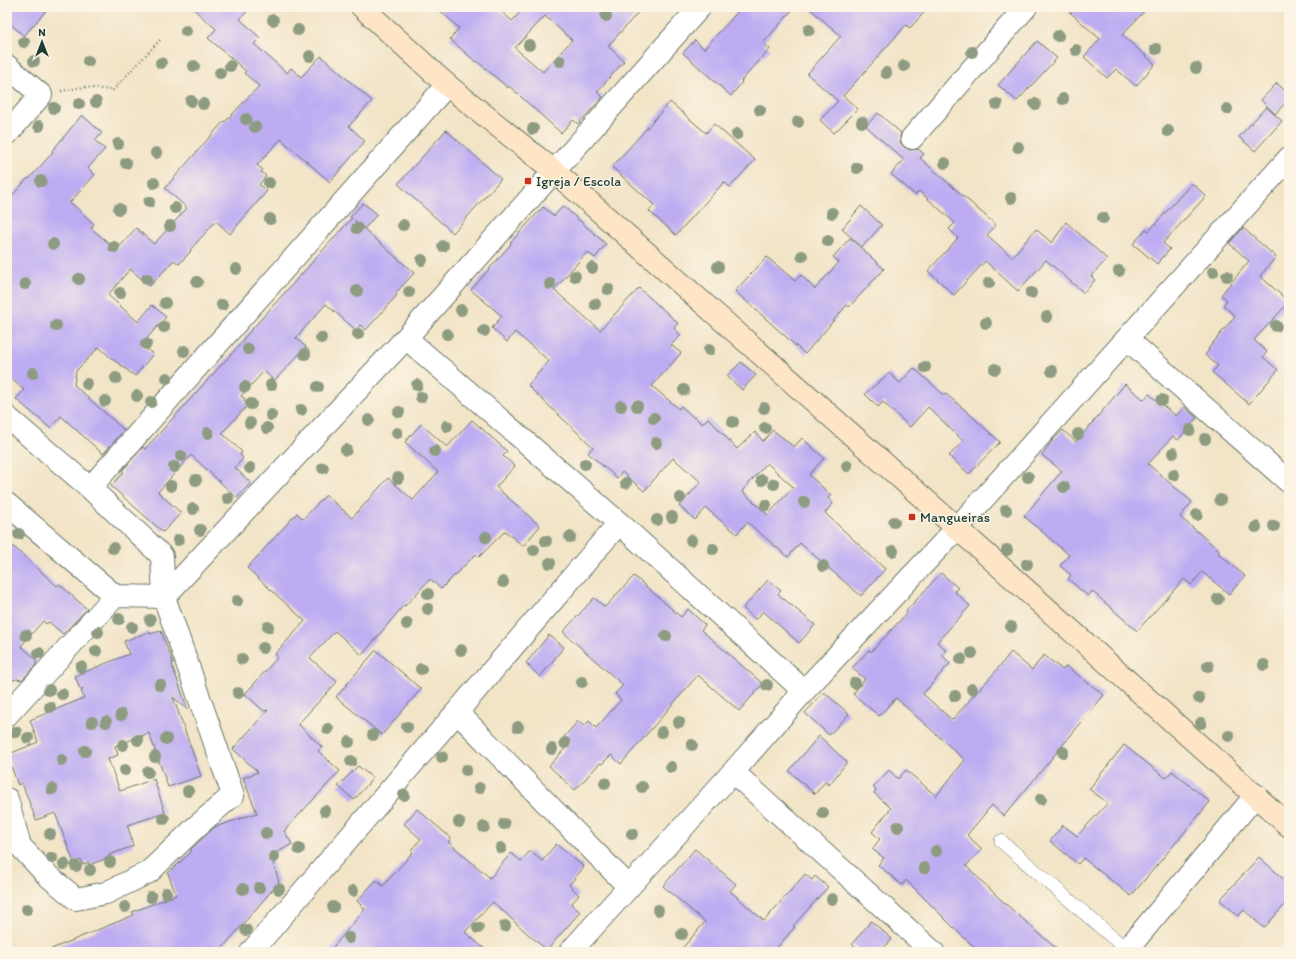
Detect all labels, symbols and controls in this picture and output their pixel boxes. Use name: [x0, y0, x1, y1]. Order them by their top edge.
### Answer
north arrow: [22, 22, 62, 62]
text: N: [38, 26, 46, 39]
place label: Igreja / Escola: [536, 173, 621, 190]
marker: Igreja / Escola: [523, 176, 533, 186]
place label: Mangueiras: [920, 509, 990, 526]
marker: Mangueiras: [907, 512, 917, 522]

